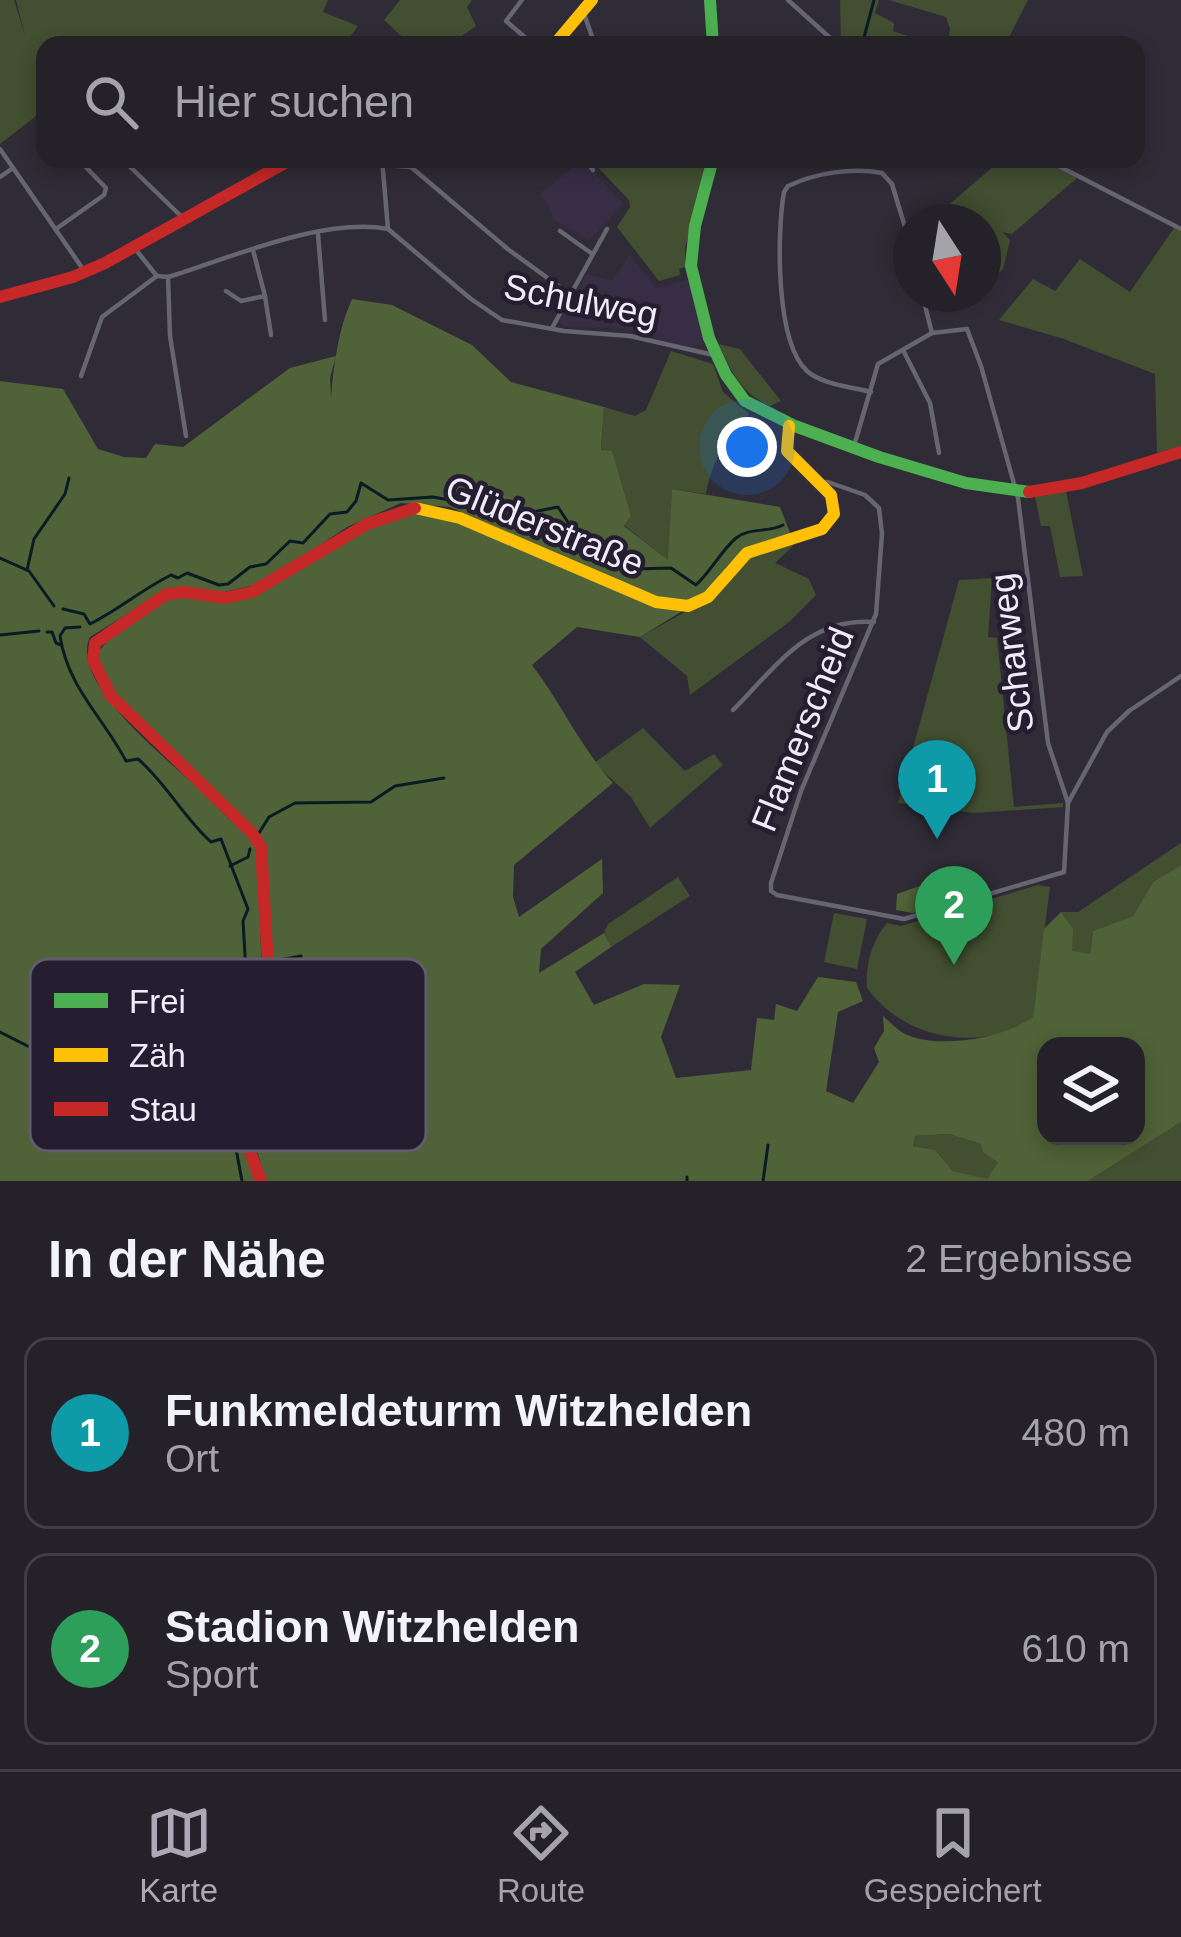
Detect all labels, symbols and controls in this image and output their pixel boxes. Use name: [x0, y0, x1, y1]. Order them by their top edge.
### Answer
search box: [36, 36, 1145, 168]
icon: search: [78, 69, 144, 135]
text: Hier suchen: [174, 76, 414, 127]
north arrow: [893, 204, 1001, 312]
street label: Schulweg: [500, 265, 661, 336]
your location: [717, 417, 777, 477]
street label: Glüderstraße: [440, 467, 650, 584]
street label: Scharweg: [981, 571, 1042, 735]
street label: Flamerscheid: [743, 621, 862, 837]
pin: 1: [898, 740, 976, 839]
pin: 2: [915, 866, 993, 965]
legend: [30, 959, 426, 1151]
text: Frei: [129, 983, 186, 1020]
text: Zäh: [129, 1037, 186, 1074]
map controls: [1037, 1037, 1145, 1145]
button: layers: [1037, 1037, 1145, 1145]
text: Stau: [129, 1091, 197, 1128]
text: In der Nähe: [48, 1231, 326, 1288]
text: 2 Ergebnisse: [905, 1237, 1133, 1280]
text: Funkmeldeturm Witzhelden: [165, 1385, 752, 1436]
text: 1: [79, 1411, 101, 1454]
text: 480 m: [1022, 1411, 1130, 1454]
text: Ort: [165, 1437, 219, 1480]
text: Stadion Witzhelden: [165, 1601, 580, 1652]
text: 2: [79, 1627, 101, 1670]
text: 610 m: [1022, 1627, 1130, 1670]
text: Sport: [165, 1653, 258, 1696]
tab: Karte: [139, 1800, 218, 1910]
tab: Route: [497, 1800, 585, 1910]
tab: Gespeichert: [864, 1800, 1042, 1910]

